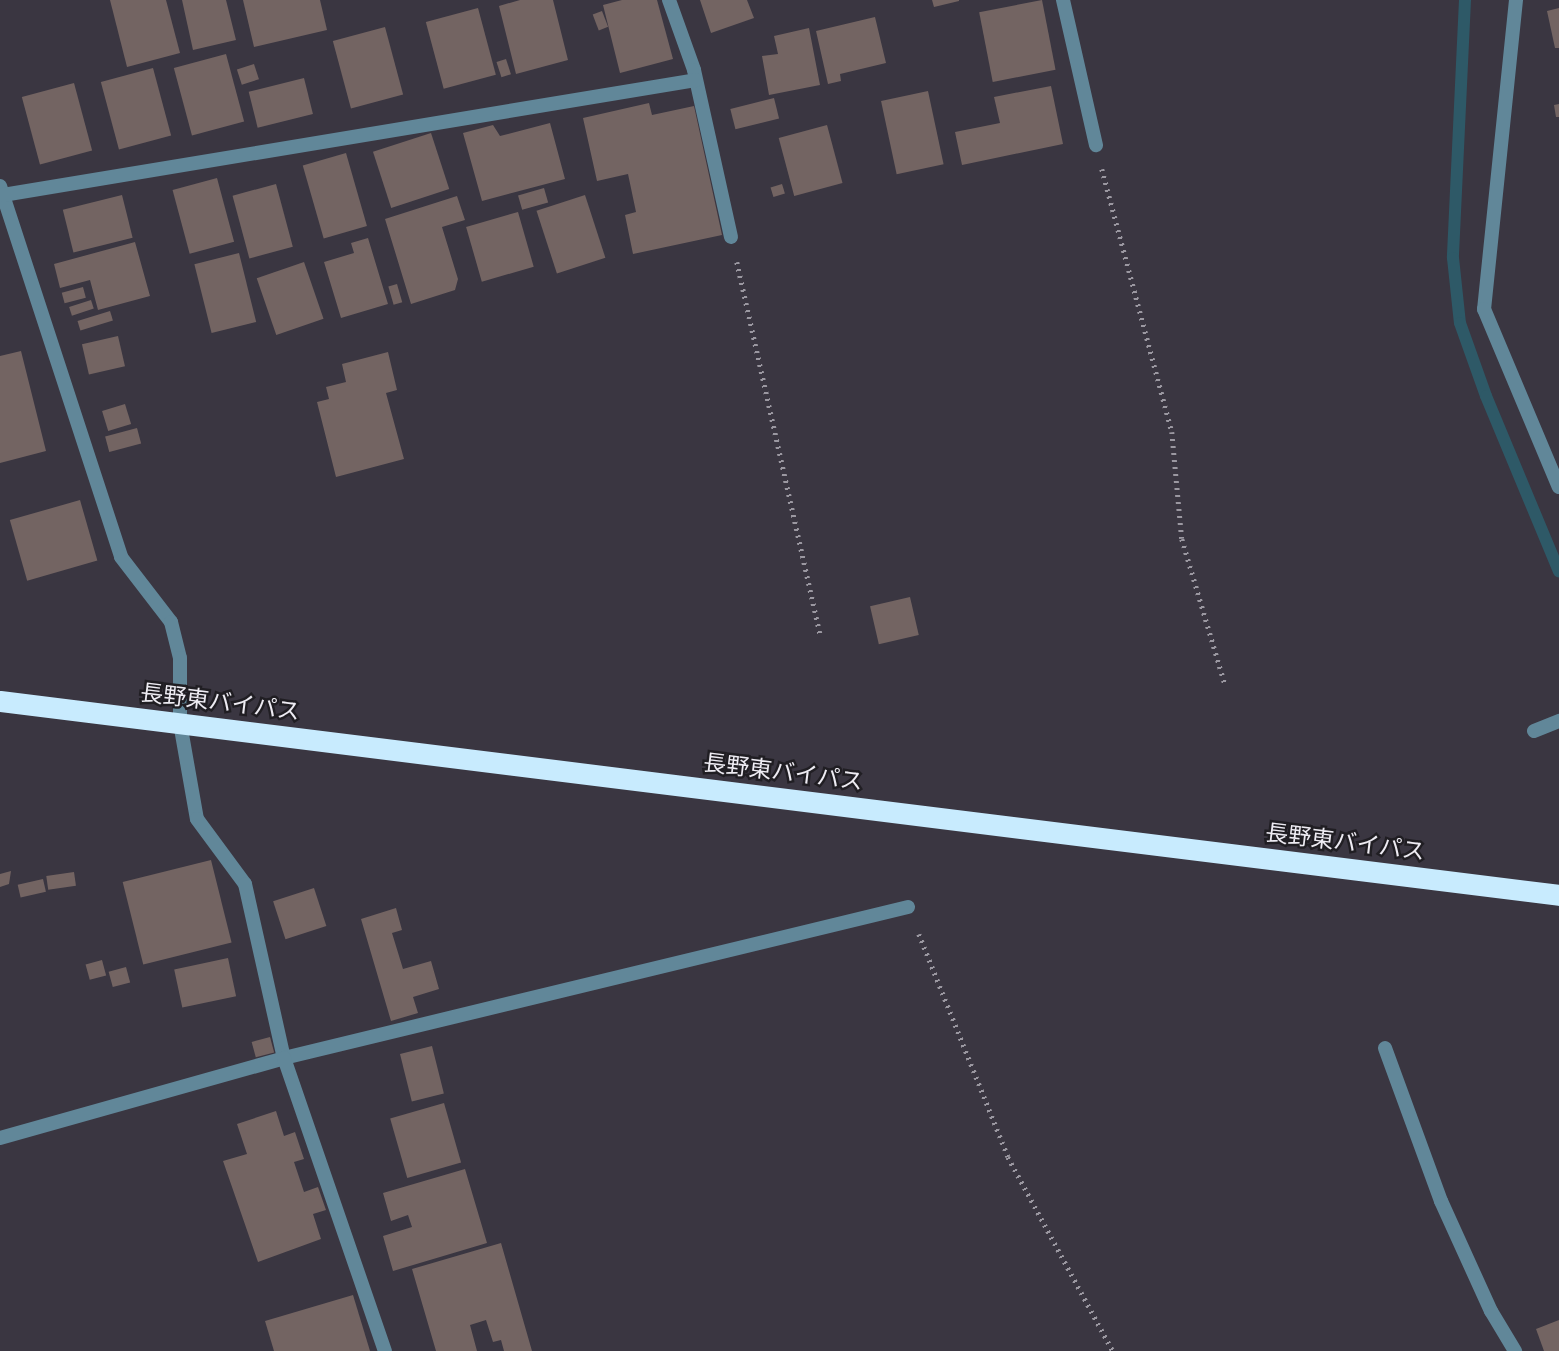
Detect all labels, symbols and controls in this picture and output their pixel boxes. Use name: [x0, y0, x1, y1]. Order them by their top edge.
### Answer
street label: 長野東バイパス: [138, 678, 302, 726]
street label: 長野東バイパス: [701, 748, 865, 796]
street label: 長野東バイパス: [1263, 818, 1427, 866]

